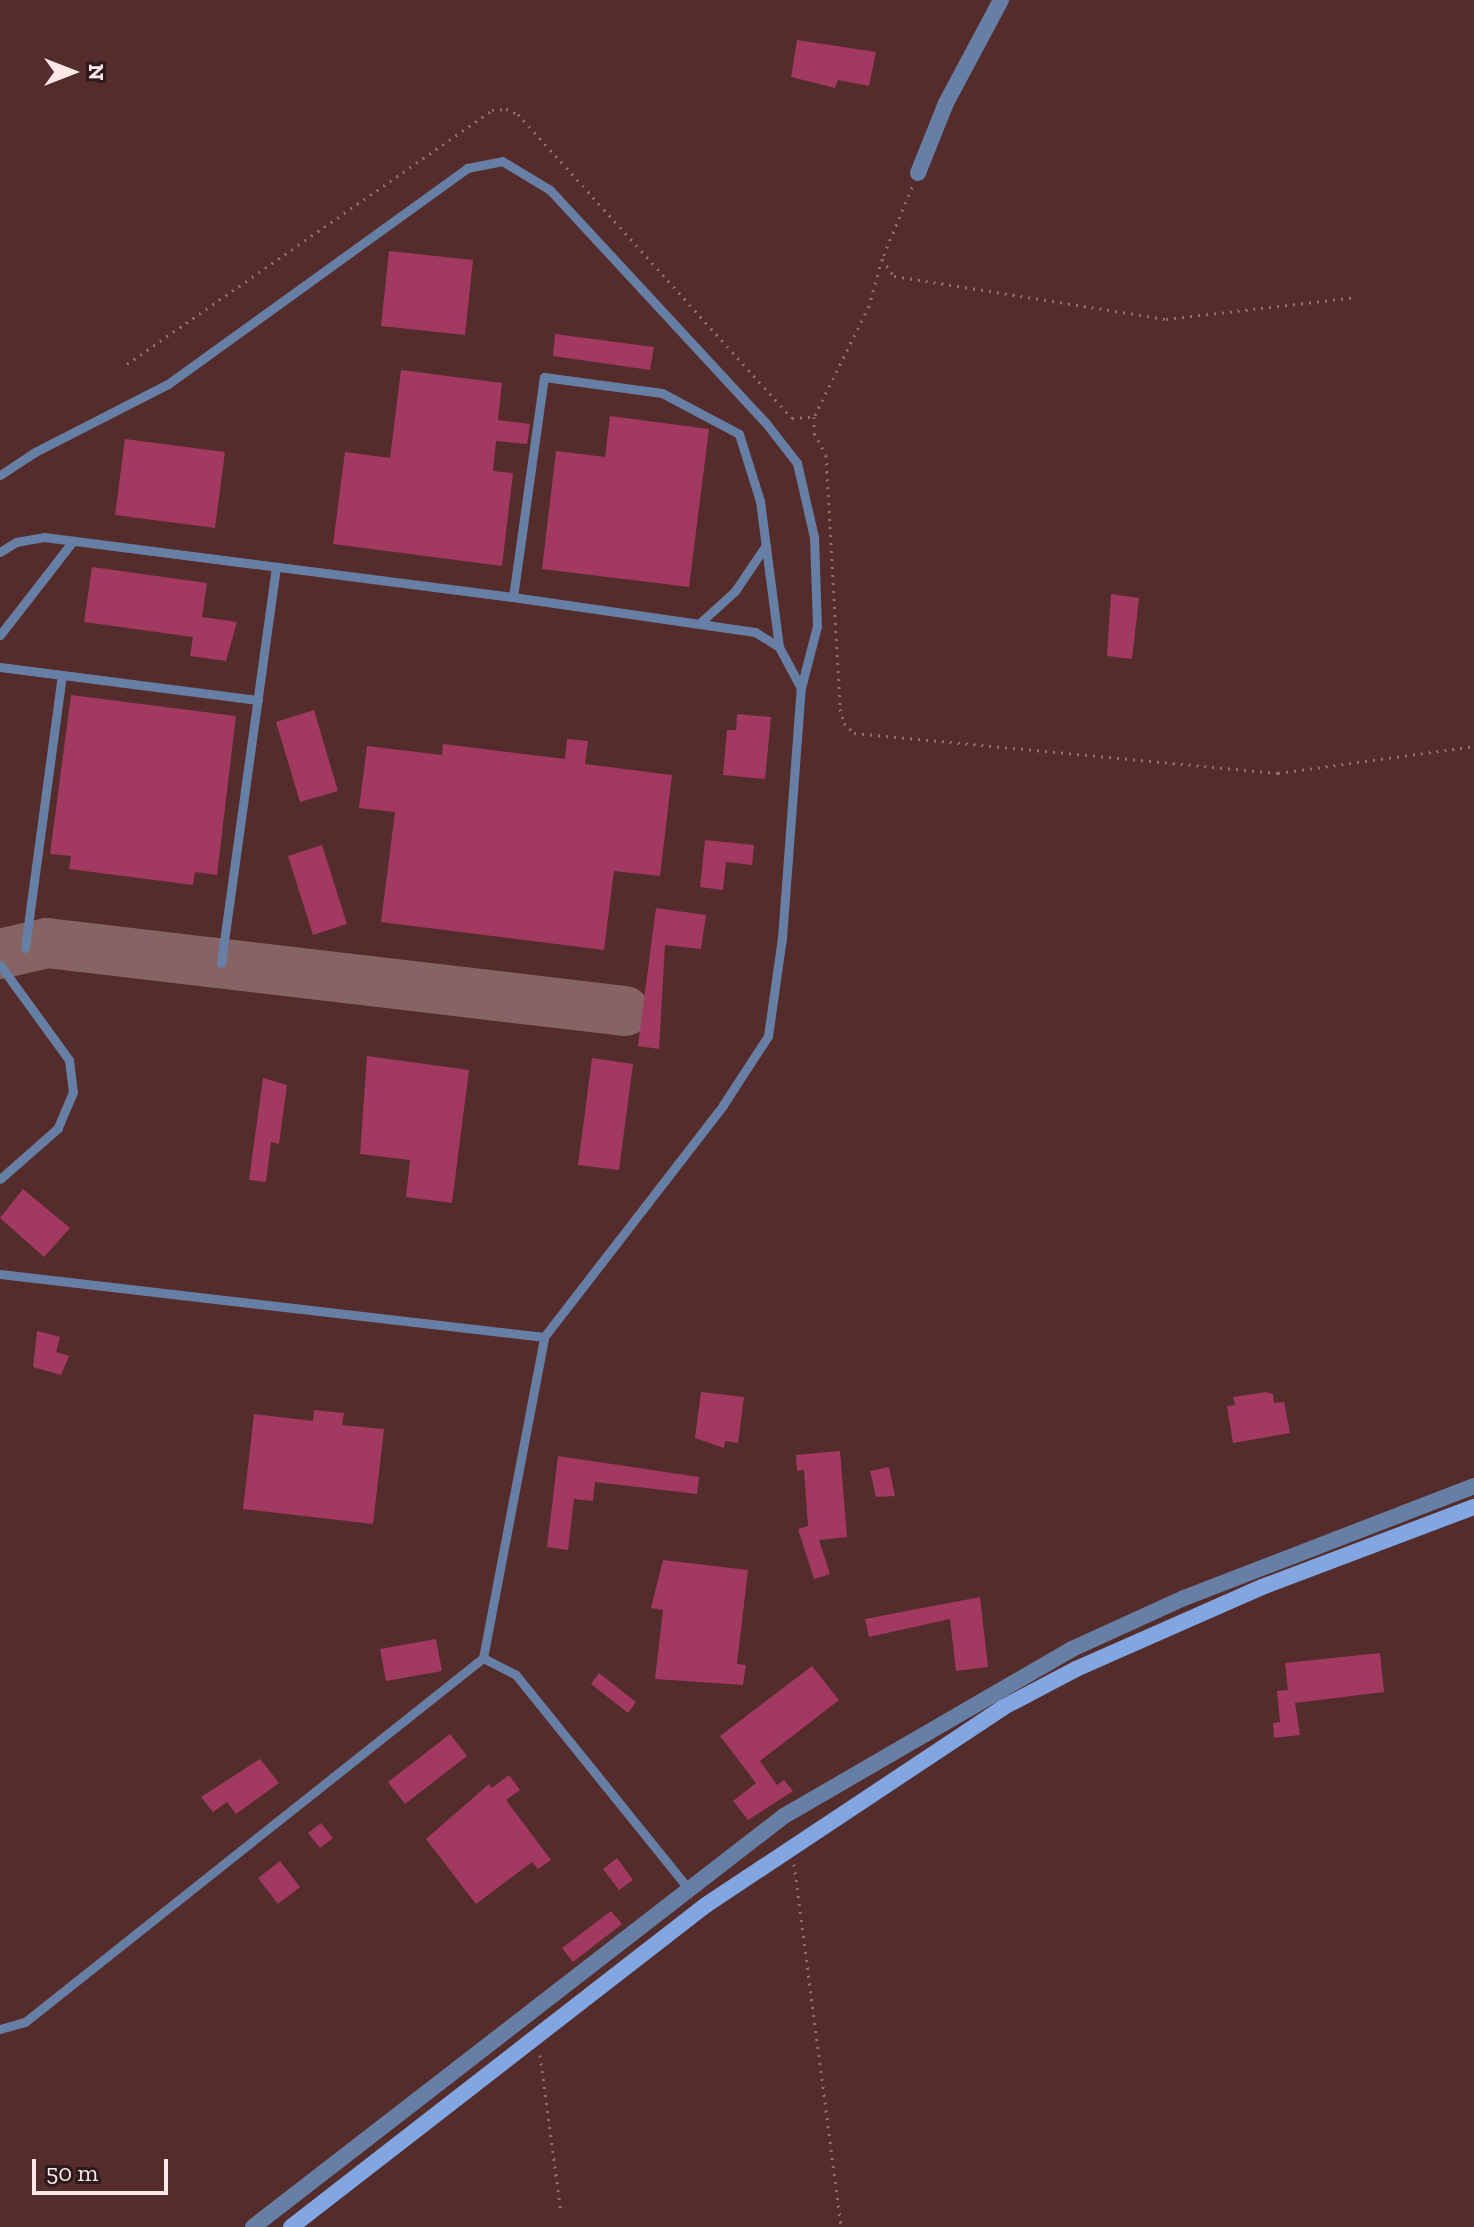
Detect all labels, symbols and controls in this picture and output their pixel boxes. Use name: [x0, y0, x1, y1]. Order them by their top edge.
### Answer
north arrow: [32, 32, 112, 112]
text: N: [83, 64, 110, 80]
scale bar: [36, 2143, 172, 2193]
text: 50 m: [46, 2158, 98, 2187]

